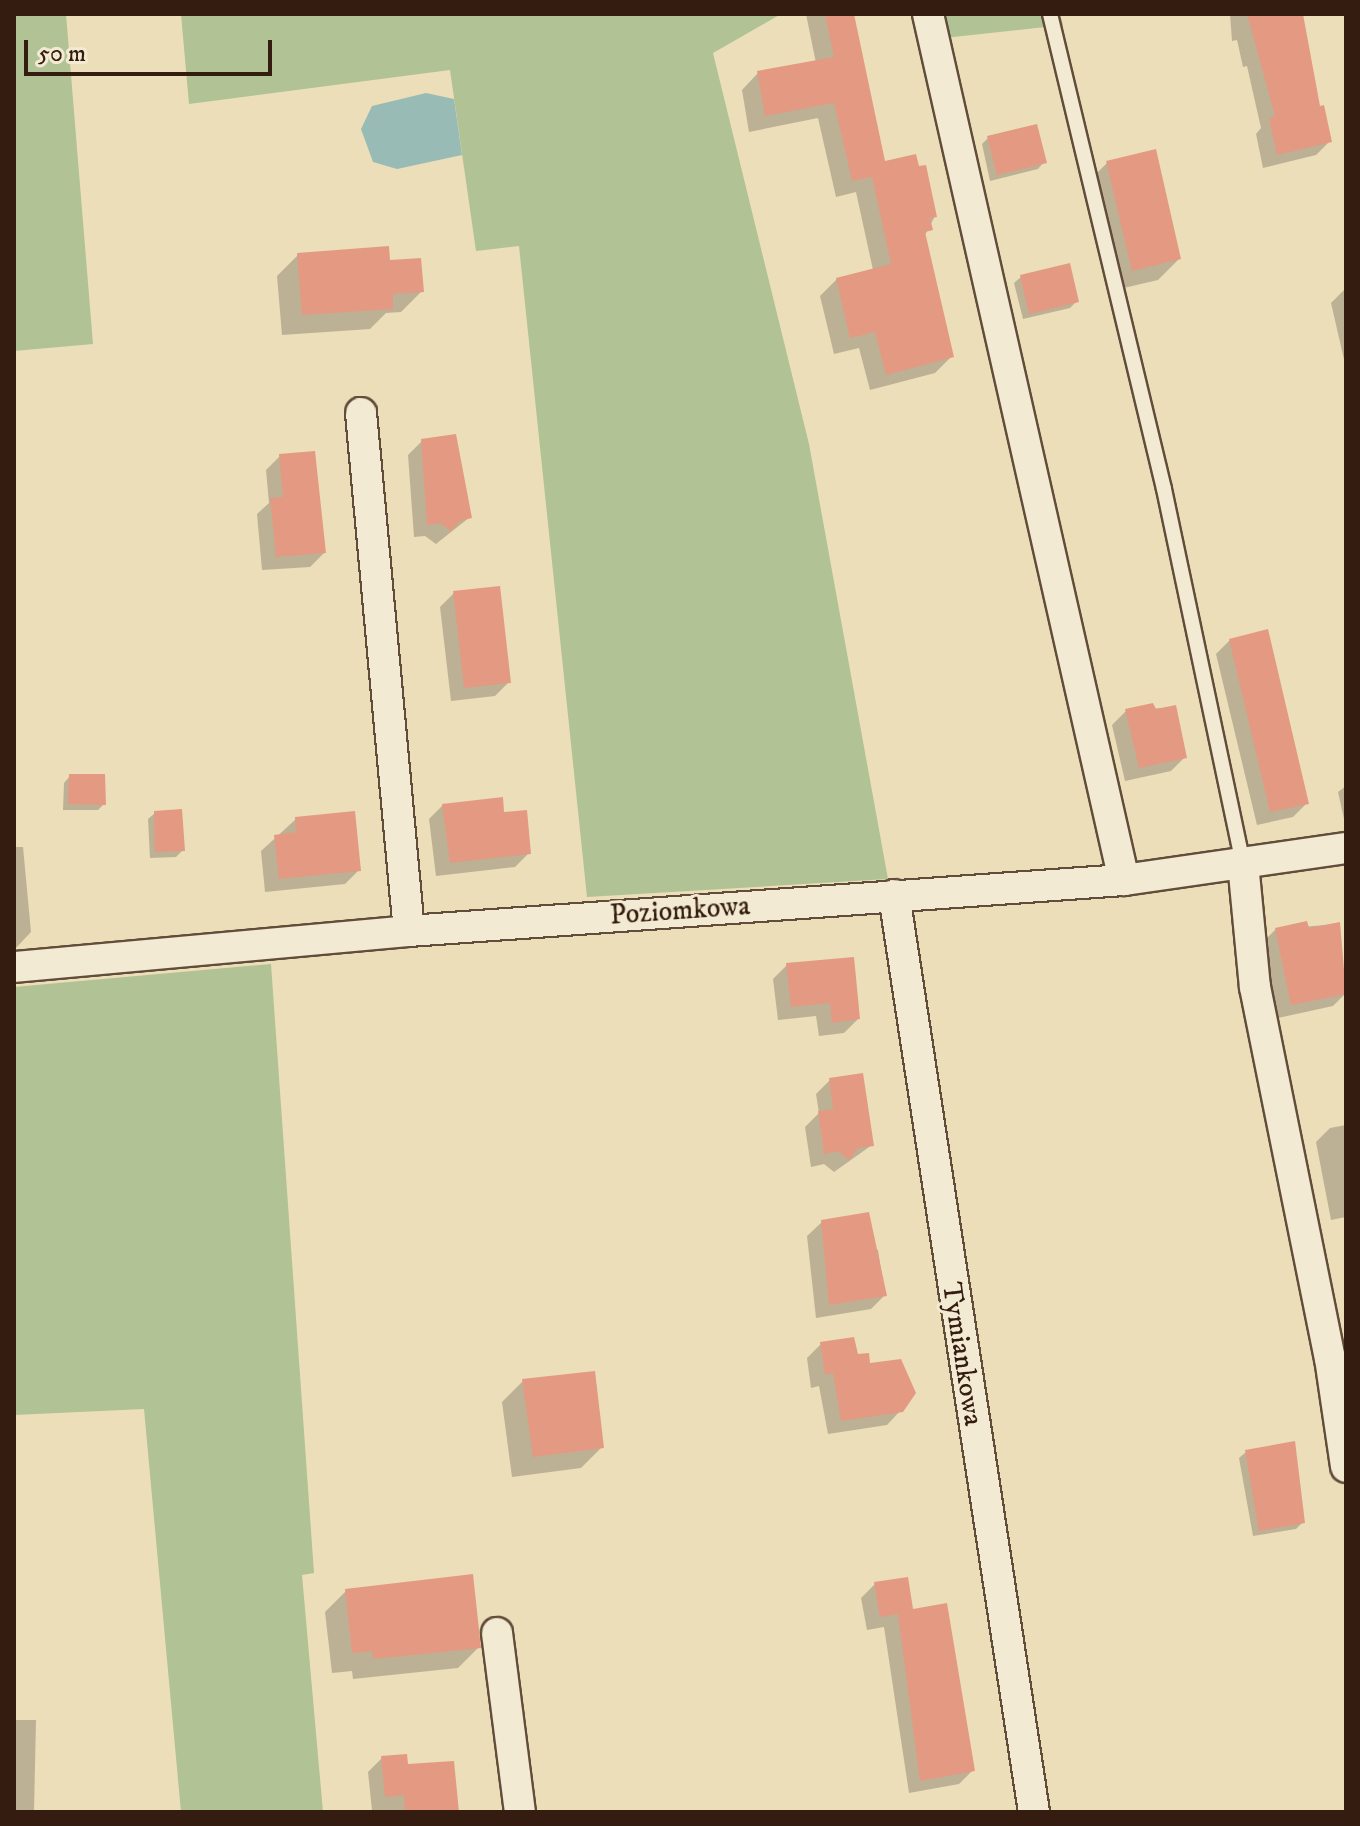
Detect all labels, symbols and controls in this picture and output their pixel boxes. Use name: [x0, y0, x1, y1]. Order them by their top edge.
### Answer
scale bar: [28, 24, 276, 74]
text: 50 m: [38, 39, 86, 69]
street label: Poziomkowa: [609, 889, 751, 933]
street label: Tymiankowa: [934, 1280, 990, 1428]

